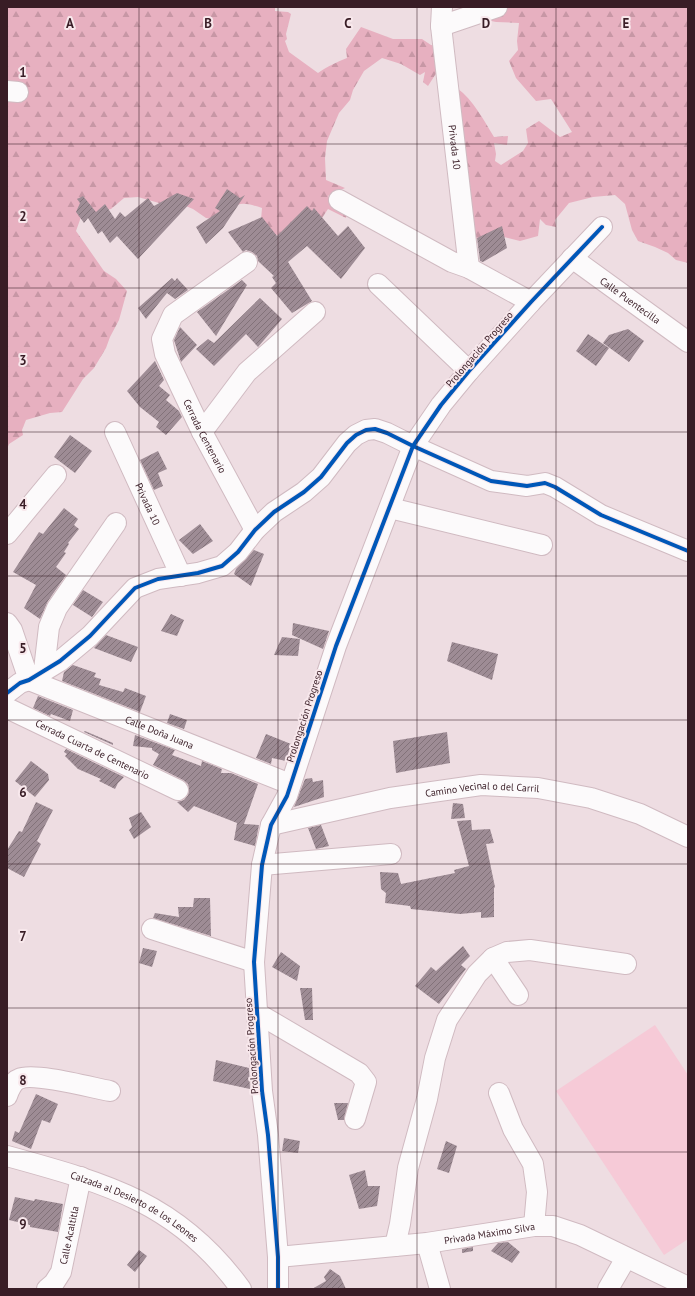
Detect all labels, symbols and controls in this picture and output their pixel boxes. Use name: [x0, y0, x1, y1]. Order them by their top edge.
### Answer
text: A: [66, 15, 74, 32]
text: B: [204, 15, 212, 32]
text: C: [344, 15, 352, 32]
text: D: [482, 15, 490, 32]
text: E: [623, 15, 630, 32]
text: 1: [19, 64, 27, 81]
street label: Privada 10: [445, 124, 464, 171]
text: 2: [19, 208, 27, 225]
street label: Calle Puentecilla: [597, 274, 663, 327]
street label: Prolongación Progreso: [443, 309, 516, 390]
text: 3: [19, 352, 27, 369]
street label: Cerrada Centenario: [180, 397, 229, 476]
street label: Privada 10: [132, 481, 163, 528]
text: 4: [19, 496, 27, 513]
text: 5: [19, 640, 27, 657]
street label: Prolongación Progreso: [283, 668, 326, 764]
street label: Calle Doña Juana: [123, 713, 196, 752]
street label: Cerrada Cuarta de Centenario: [33, 717, 152, 782]
street label: Camino Vecinal o del Carril: [424, 779, 540, 800]
text: 6: [19, 784, 27, 801]
text: 7: [19, 928, 27, 945]
street label: Prolongación Progreso: [242, 998, 261, 1094]
text: 8: [19, 1072, 27, 1089]
street label: Calzada al Desierto de los Leones: [69, 1169, 201, 1245]
street label: Calle Acaltitla: [57, 1205, 82, 1266]
text: 9: [19, 1216, 27, 1233]
street label: Privada Máximo Silva: [443, 1220, 536, 1247]

